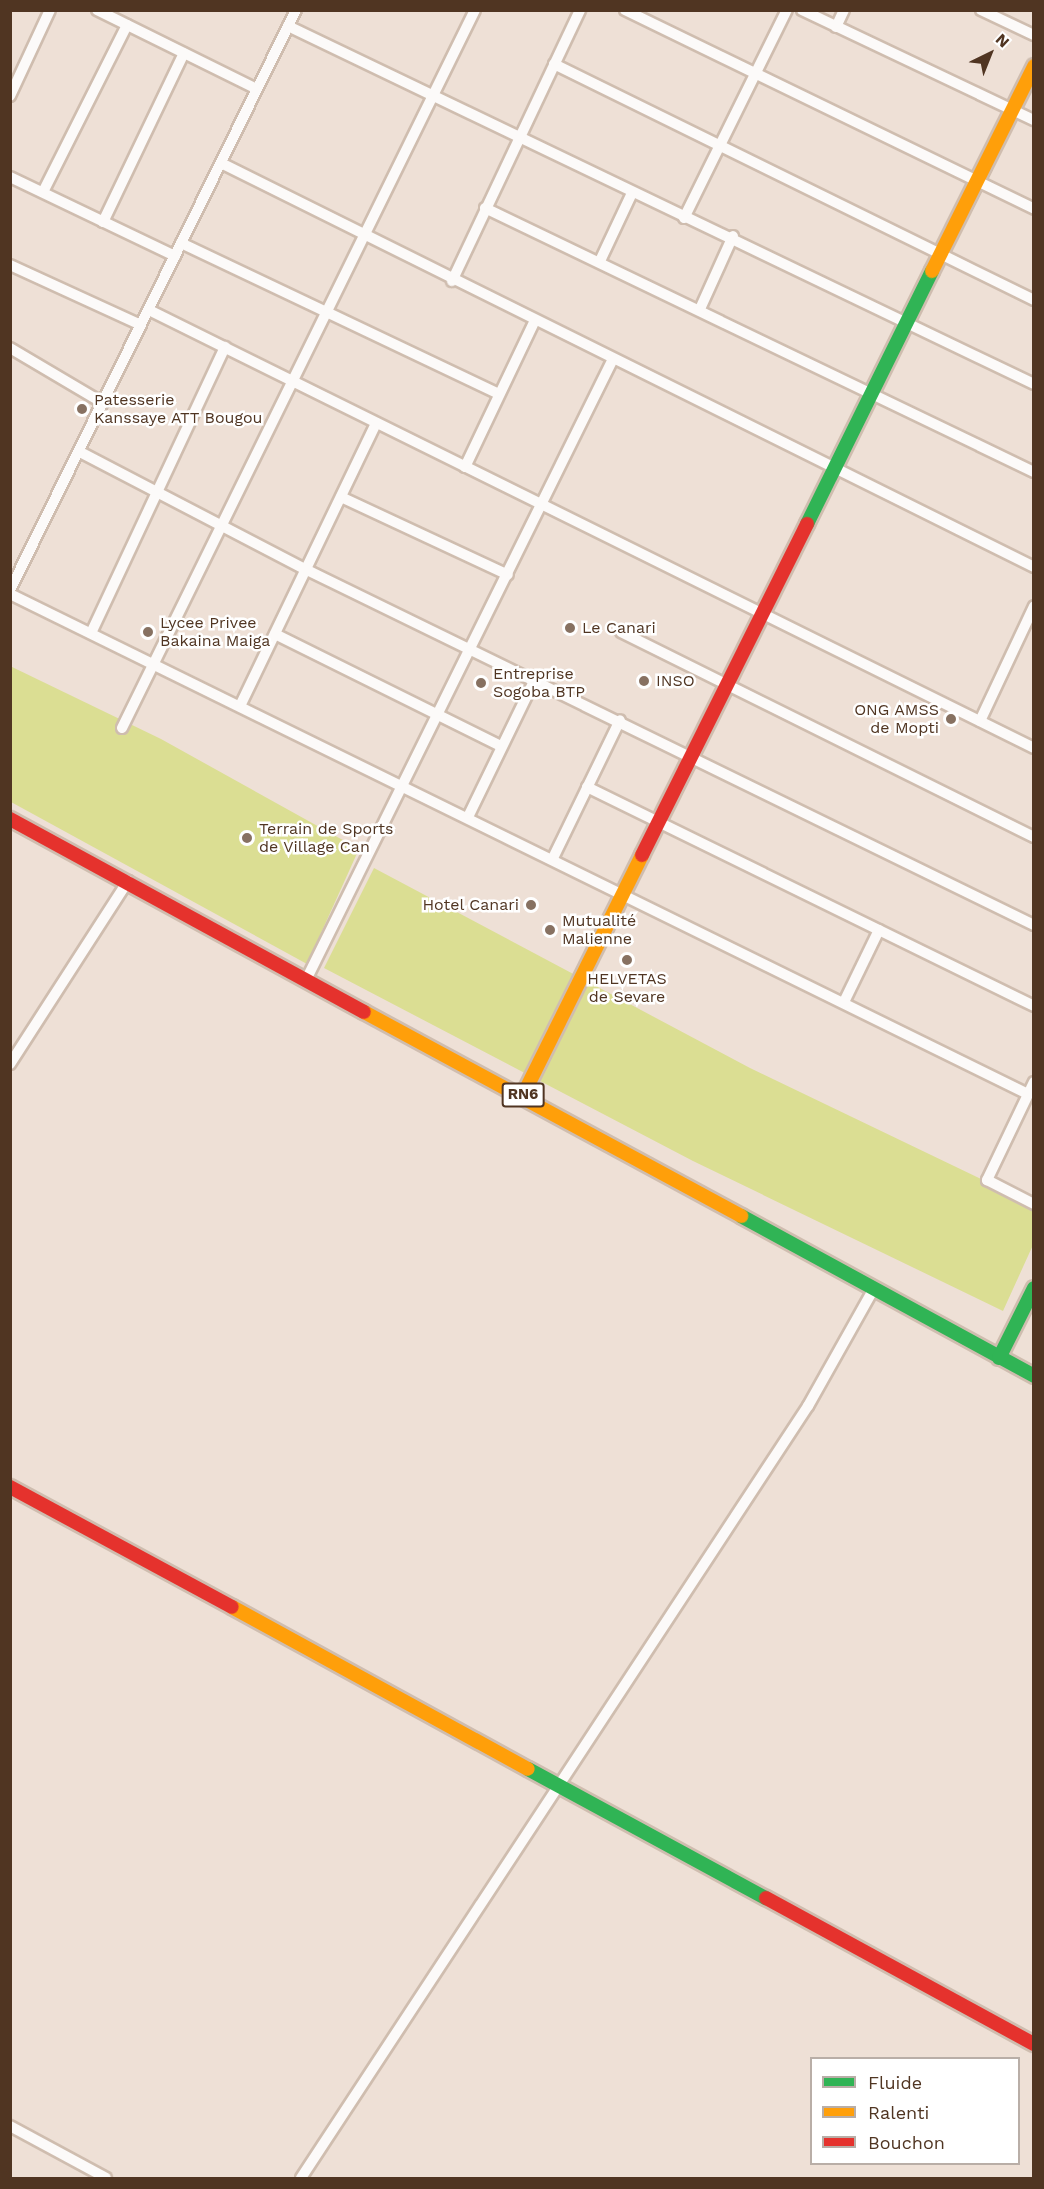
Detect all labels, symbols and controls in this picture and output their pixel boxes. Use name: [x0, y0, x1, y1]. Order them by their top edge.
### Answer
north arrow: [960, 24, 1020, 84]
text: N: [992, 29, 1013, 51]
place label: Patesserie Kanssaye ATT Bougou: [94, 390, 263, 428]
marker: Patesserie Kanssaye ATT Bougou: [75, 402, 89, 416]
place label: Lycee Privee Bakaina Maiga: [160, 613, 271, 651]
place label: Le Canari: [582, 618, 656, 638]
marker: Le Canari: [563, 621, 577, 635]
marker: Lycee Privee Bakaina Maiga: [141, 625, 155, 639]
place label: Entreprise Sogoba BTP: [493, 664, 585, 702]
place label: INSO: [656, 671, 695, 691]
marker: INSO: [637, 674, 651, 688]
marker: Entreprise Sogoba BTP: [474, 676, 488, 690]
place label: ONG AMSS de Mopti: [854, 700, 939, 738]
marker: ONG AMSS de Mopti: [944, 712, 958, 726]
place label: Terrain de Sports de Village Can: [259, 819, 393, 857]
marker: Terrain de Sports de Village Can: [240, 831, 254, 845]
place label: Hotel Canari: [422, 895, 519, 915]
marker: Hotel Canari: [524, 898, 538, 912]
place label: Mutualité Malienne: [562, 911, 636, 949]
marker: Mutualité Malienne: [543, 923, 557, 937]
marker: HELVETAS de Sevare: [620, 953, 634, 967]
place label: HELVETAS de Sevare: [587, 969, 667, 1007]
road number: RN6: [500, 1083, 546, 1107]
legend: [810, 2057, 1020, 2165]
text: Fluide: [868, 2072, 922, 2093]
text: Ralenti: [868, 2102, 929, 2123]
text: Bouchon: [868, 2132, 945, 2153]

